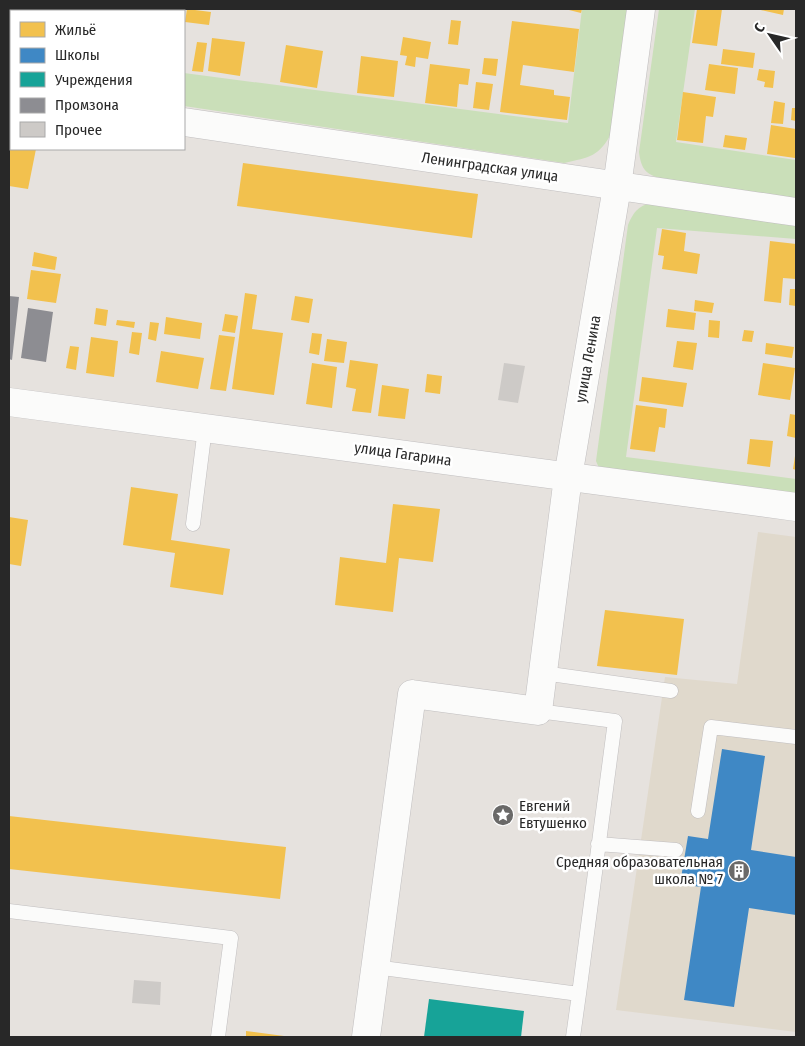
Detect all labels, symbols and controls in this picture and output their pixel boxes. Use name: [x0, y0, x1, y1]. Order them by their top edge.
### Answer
legend: [10, 10, 185, 150]
north arrow: [745, 10, 795, 60]
text: С: [751, 20, 769, 36]
text: Жильё: [55, 21, 96, 39]
text: Школы: [55, 46, 100, 64]
text: Учреждения: [54, 71, 133, 89]
text: Промзона: [55, 96, 119, 114]
text: Прочее: [55, 121, 102, 139]
street label: Ленинградская улица: [420, 148, 560, 186]
street label: улица Ленина: [571, 314, 605, 404]
street label: улица Гагарина: [353, 438, 453, 470]
place label: Евгений Евтушенко: [519, 797, 587, 832]
place icon: Евгений Евтушенко: [491, 803, 515, 827]
place label: Средняя образовательная школа № 7: [556, 853, 723, 888]
building icon: Средняя образовательная школа № 7: [727, 859, 751, 883]

